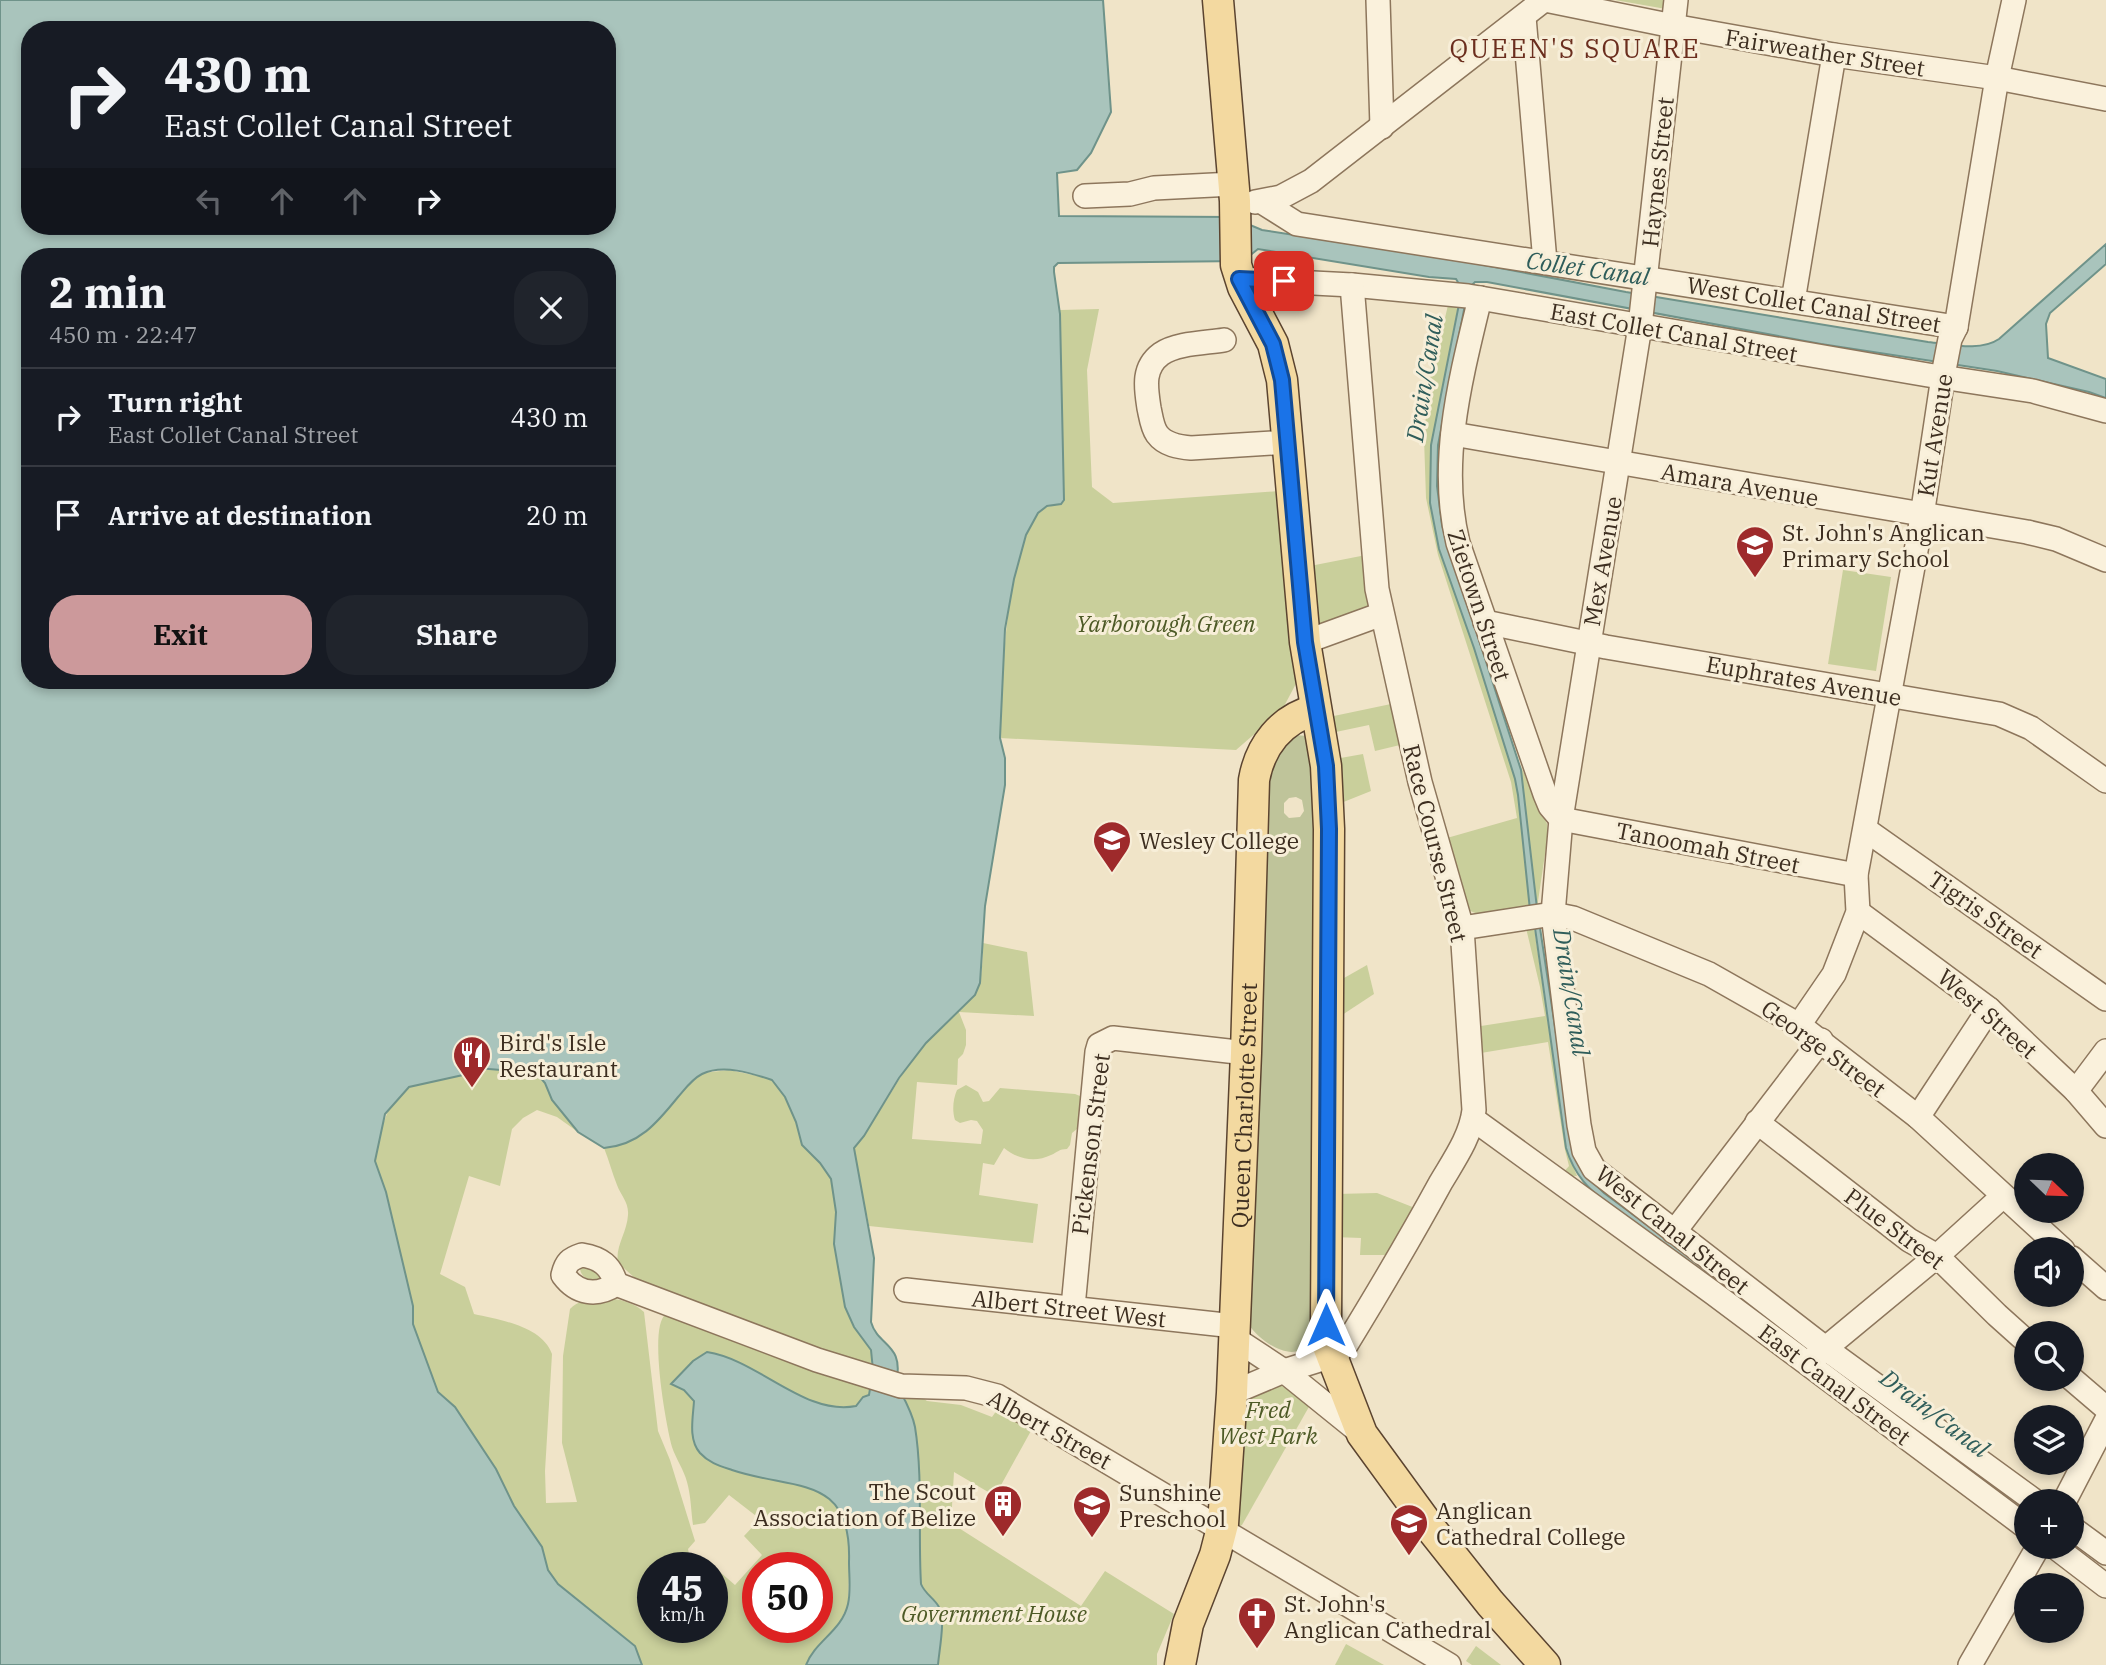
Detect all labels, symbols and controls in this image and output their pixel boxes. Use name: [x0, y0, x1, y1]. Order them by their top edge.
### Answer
street label: Fairweather Street: [1723, 21, 1927, 83]
district label: QUEEN'S SQUARE: [1449, 31, 1701, 65]
text: 430 m: [164, 42, 311, 105]
icon: right: [49, 49, 140, 140]
street label: Haynes Street: [1634, 95, 1680, 249]
text: East Collet Canal Street: [164, 104, 512, 146]
icon: left: [190, 182, 228, 220]
icon: ahead: [263, 182, 301, 220]
icon: ahead: [336, 182, 374, 220]
icon: right: [409, 182, 447, 220]
water label: Collet Canal: [1524, 244, 1653, 293]
pin: [1254, 251, 1314, 311]
icon: arrive: [1265, 262, 1303, 300]
text: 2 min: [49, 265, 167, 320]
street label: West Collet Canal Street: [1685, 269, 1943, 339]
button: close: [514, 271, 588, 345]
street label: East Collet Canal Street: [1548, 295, 1800, 369]
water label: Drain/Canal: [1398, 311, 1450, 445]
text: 450 m · 22:47: [49, 319, 198, 349]
street label: Kut Avenue: [1909, 371, 1959, 499]
text: Turn right: [108, 385, 242, 419]
icon: right: [49, 398, 87, 436]
text: 430 m: [510, 400, 588, 434]
text: East Collet Canal Street: [108, 419, 358, 449]
street label: Amara Avenue: [1659, 455, 1821, 513]
street label: Mex Avenue: [1576, 494, 1628, 628]
icon: arrive: [49, 496, 87, 534]
text: Arrive at destination: [108, 498, 372, 532]
text: 20 m: [526, 498, 588, 532]
place label: St. John's Anglican Primary School: [1782, 517, 1985, 573]
school or university icon: St. John's Anglican Primary School: [1734, 524, 1776, 579]
street label: Zietown Street: [1441, 525, 1519, 685]
button: Exit: [49, 595, 312, 675]
button: Share: [326, 595, 588, 675]
park label: Yarborough Green: [1076, 608, 1256, 638]
street label: Euphrates Avenue: [1704, 648, 1904, 712]
street label: Race Course Street: [1397, 741, 1475, 945]
street label: Tanoomah Street: [1614, 815, 1802, 879]
school or university icon: Wesley College: [1091, 819, 1133, 874]
place label: Wesley College: [1139, 825, 1299, 855]
street label: Tigris Street: [1923, 863, 2049, 965]
water label: Drain/Canal: [1546, 925, 1598, 1059]
street label: West Street: [1932, 961, 2044, 1065]
street label: Queen Charlotte Street: [1224, 982, 1263, 1229]
street label: George Street: [1756, 993, 1892, 1103]
place label: Bird's Isle Restaurant: [499, 1027, 618, 1083]
restaurant icon: Bird's Isle Restaurant: [451, 1034, 493, 1089]
street label: Pickenson Street: [1064, 1052, 1116, 1236]
north arrow: [2014, 1153, 2084, 1223]
map controls: [2014, 1153, 2084, 1643]
street label: West Canal Street: [1590, 1158, 1756, 1300]
street label: Plue Street: [1839, 1181, 1951, 1275]
button: sound: [2014, 1237, 2084, 1307]
street label: Albert Street West: [970, 1282, 1168, 1333]
position arrow: [1289, 1288, 1363, 1362]
street label: East Canal Street: [1753, 1317, 1917, 1451]
button: search: [2014, 1321, 2084, 1391]
water label: Drain/Canal: [1873, 1361, 1997, 1465]
street label: Albert Street: [983, 1383, 1117, 1475]
park label: Fred West Park: [1218, 1394, 1318, 1450]
button: layers: [2014, 1405, 2084, 1475]
place label: The Scout Association of Belize: [753, 1476, 976, 1532]
place label: Sunshine Preschool: [1119, 1477, 1226, 1533]
building icon: The Scout Association of Belize: [982, 1483, 1024, 1538]
school or university icon: Sunshine Preschool: [1071, 1484, 1113, 1539]
button: +: [2014, 1489, 2084, 1559]
place label: Anglican Cathedral College: [1436, 1495, 1626, 1551]
school or university icon: Anglican Cathedral College: [1388, 1502, 1430, 1557]
speed limit sign: 50: [742, 1552, 833, 1643]
text: 45: [661, 1565, 704, 1611]
button: −: [2014, 1573, 2084, 1643]
place label: St. John's Anglican Cathedral: [1284, 1588, 1491, 1644]
church icon: St. John's Anglican Cathedral: [1236, 1595, 1278, 1650]
park label: Government House: [901, 1598, 1087, 1628]
text: km/h: [660, 1603, 705, 1626]

